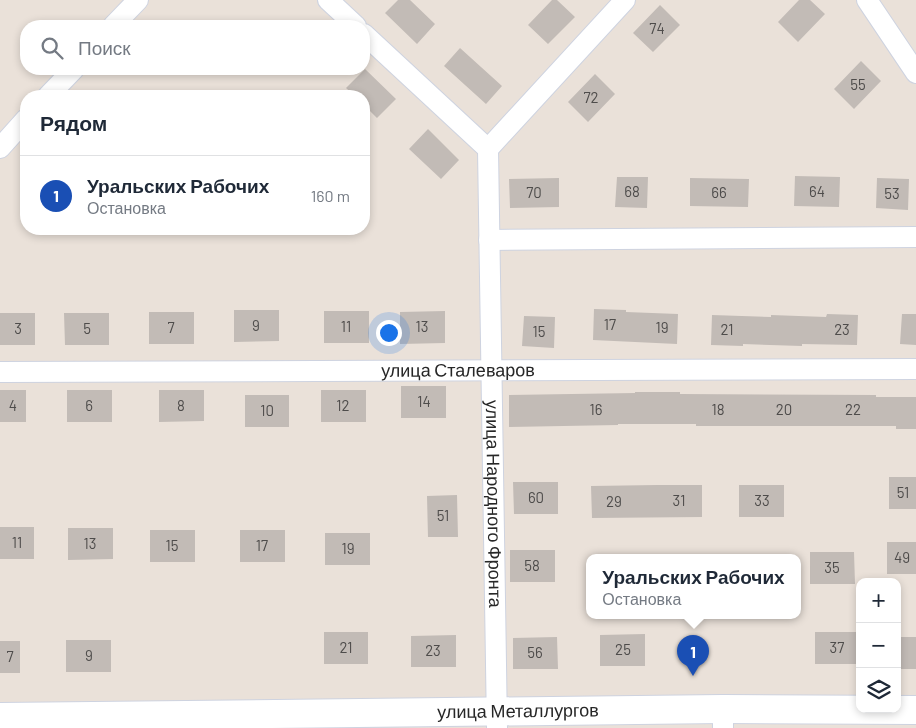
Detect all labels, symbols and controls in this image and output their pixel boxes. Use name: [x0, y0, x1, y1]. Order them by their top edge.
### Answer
house number: 74: [649, 19, 665, 37]
search box: [20, 20, 370, 75]
icon: search: [38, 34, 66, 62]
text: Поиск: [78, 36, 131, 59]
house number: 55: [850, 75, 866, 93]
house number: 72: [583, 88, 599, 106]
text: Рядом: [40, 110, 107, 135]
text: Уральских Рабочих: [87, 174, 269, 197]
house number: 68: [624, 182, 640, 200]
house number: 64: [809, 182, 825, 200]
house number: 70: [526, 183, 542, 201]
house number: 66: [711, 183, 727, 201]
house number: 53: [884, 184, 900, 202]
text: 1: [53, 186, 59, 205]
text: 160 m: [311, 186, 350, 205]
text: Остановка: [87, 198, 166, 217]
house number: 17: [604, 315, 616, 333]
house number: 9: [252, 316, 260, 334]
house number: 11: [341, 317, 351, 335]
house number: 13: [416, 317, 428, 335]
house number: 7: [167, 318, 175, 336]
house number: 19: [655, 318, 669, 336]
house number: 3: [14, 319, 22, 337]
house number: 5: [83, 319, 91, 337]
your location: [376, 320, 402, 346]
house number: 21: [720, 320, 734, 338]
house number: 23: [834, 320, 850, 338]
house number: 15: [533, 322, 545, 340]
street label: улица Сталеваров: [381, 358, 535, 381]
house number: 14: [417, 392, 431, 410]
house number: 4: [9, 396, 17, 414]
house number: 6: [85, 396, 93, 414]
house number: 8: [177, 396, 185, 414]
house number: 12: [336, 396, 350, 414]
street label: улица Народного Фронта: [482, 400, 507, 609]
house number: 16: [590, 400, 602, 418]
house number: 18: [711, 400, 725, 418]
house number: 20: [776, 400, 792, 418]
house number: 22: [845, 400, 861, 418]
house number: 10: [260, 401, 274, 419]
house number: 51: [897, 483, 909, 501]
house number: 60: [528, 488, 544, 506]
house number: 31: [673, 491, 685, 509]
house number: 33: [754, 491, 770, 509]
house number: 29: [606, 492, 622, 510]
house number: 51: [437, 506, 449, 524]
house number: 11: [12, 533, 22, 551]
house number: 13: [84, 534, 96, 552]
house number: 15: [166, 536, 178, 554]
house number: 17: [256, 536, 268, 554]
house number: 19: [341, 539, 355, 557]
house number: 49: [894, 548, 910, 566]
popup: [586, 554, 801, 619]
house number: 58: [524, 556, 540, 574]
house number: 35: [824, 558, 840, 576]
text: Уральских Рабочих: [602, 565, 785, 588]
map controls: [856, 578, 901, 713]
button: +: [856, 578, 901, 623]
text: Остановка: [602, 589, 681, 608]
button: −: [856, 623, 901, 668]
pin: 1: [677, 635, 709, 676]
house number: 21: [339, 638, 353, 656]
house number: 37: [830, 638, 844, 656]
house number: 25: [615, 640, 631, 658]
house number: 23: [425, 641, 441, 659]
house number: 56: [527, 643, 543, 661]
house number: 9: [85, 646, 93, 664]
house number: 7: [6, 647, 14, 665]
button: layers: [856, 668, 901, 713]
street label: улица Металлургов: [437, 698, 599, 722]

